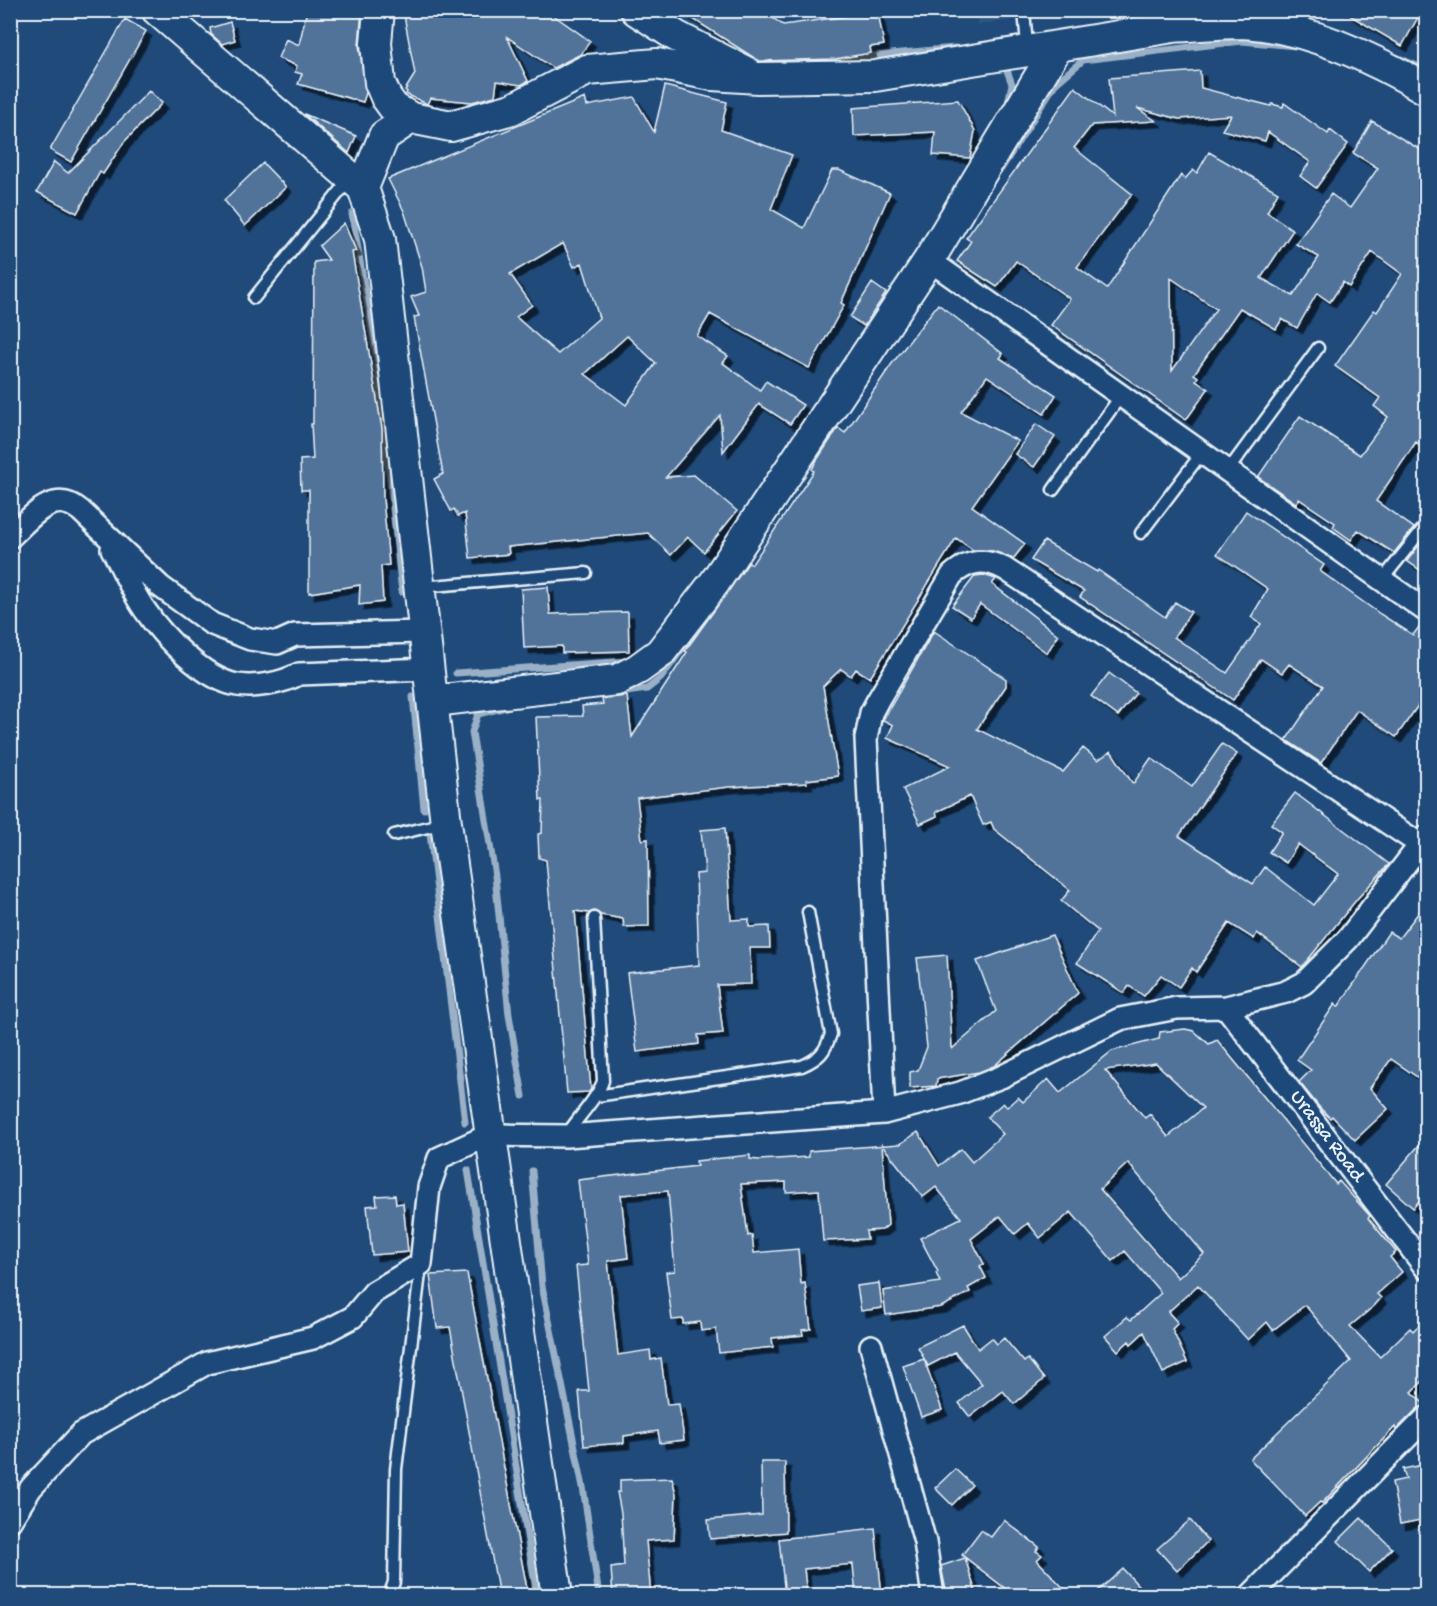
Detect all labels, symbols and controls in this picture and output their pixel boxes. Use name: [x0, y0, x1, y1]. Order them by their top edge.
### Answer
street label: Urassa Road: [1283, 1086, 1370, 1189]

